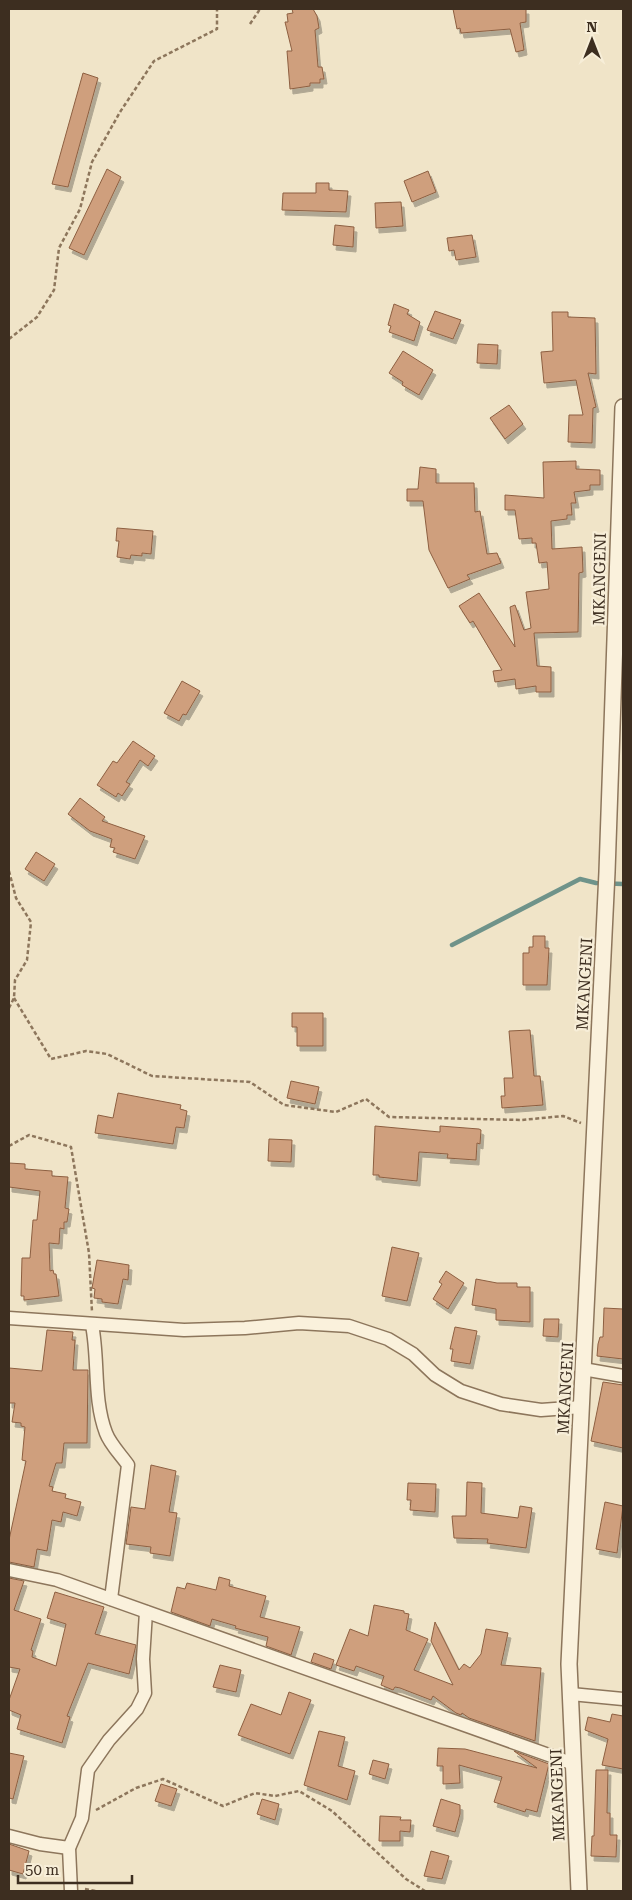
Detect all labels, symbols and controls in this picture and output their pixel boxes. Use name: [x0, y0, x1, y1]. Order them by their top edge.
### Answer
north arrow: [567, 15, 617, 65]
text: N: [587, 19, 598, 35]
street label: MKANGENI: [589, 533, 610, 625]
street label: MKANGENI: [573, 937, 596, 1031]
street label: MKANGENI: [554, 1341, 577, 1435]
street label: MKANGENI: [546, 1748, 569, 1842]
scale bar: [18, 1852, 131, 1884]
text: 50 m: [25, 1861, 60, 1879]

